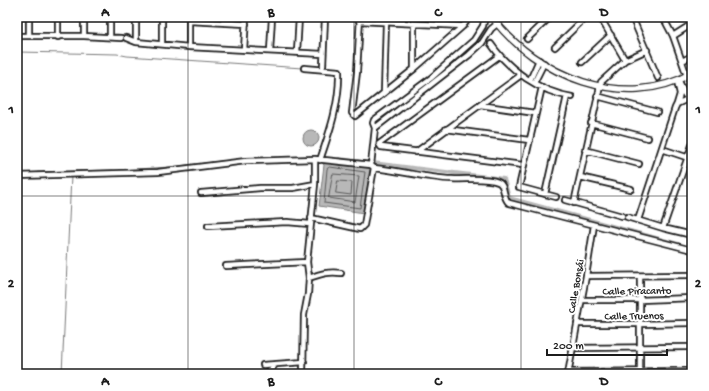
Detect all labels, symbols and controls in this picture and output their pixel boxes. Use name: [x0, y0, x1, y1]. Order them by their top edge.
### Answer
text: A: [100, 6, 110, 21]
text: B: [267, 6, 276, 21]
text: C: [433, 6, 443, 21]
text: D: [599, 6, 609, 21]
text: 1: [7, 103, 14, 118]
text: 1: [694, 103, 701, 118]
street label: Calle Bonsái: [566, 259, 588, 314]
text: 2: [8, 277, 15, 292]
text: 2: [695, 277, 702, 292]
street label: Calle Piracanto: [602, 285, 672, 299]
street label: Calle Truenos: [604, 310, 665, 324]
scale bar: [547, 331, 667, 357]
text: 200 m: [553, 340, 584, 354]
text: A: [100, 375, 110, 390]
text: B: [267, 375, 276, 390]
text: C: [433, 375, 443, 390]
text: D: [599, 375, 609, 390]

